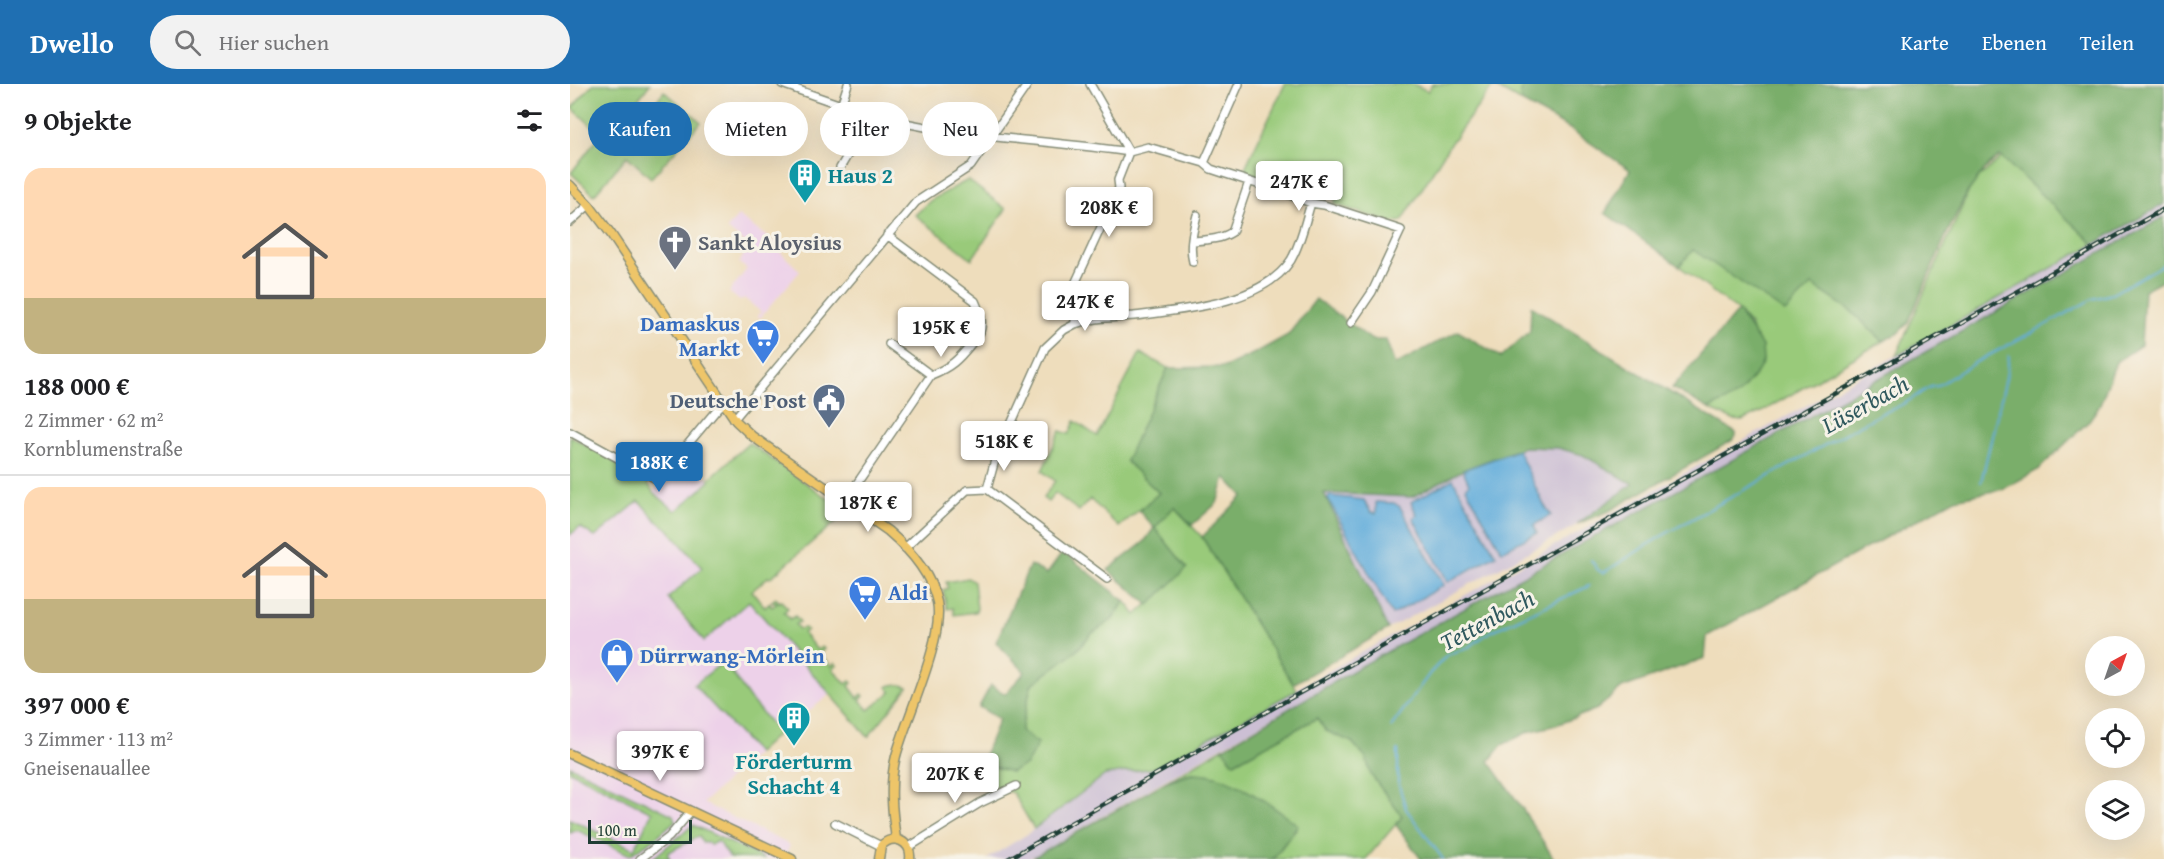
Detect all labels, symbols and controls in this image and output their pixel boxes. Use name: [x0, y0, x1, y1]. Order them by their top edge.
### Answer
search box: [150, 15, 570, 69]
text: Dwello: [30, 22, 114, 63]
icon: search: [171, 26, 204, 59]
text: Hier suchen: [219, 26, 329, 58]
text: Karte: [1901, 27, 1949, 58]
text: Ebenen: [1982, 27, 2047, 58]
text: Teilen: [2080, 27, 2134, 58]
text: 9 Objekte: [24, 101, 132, 140]
chip: Kaufen: [588, 102, 692, 156]
chip: Mieten: [704, 102, 808, 156]
chip: Filter: [820, 102, 910, 156]
chip: Neu: [922, 102, 999, 156]
icon: filters: [513, 104, 546, 137]
building icon: Haus 2: [787, 157, 823, 204]
place label: Haus 2: [828, 159, 893, 191]
pin: 247K €: [1250, 161, 1348, 212]
text: 247K €: [1270, 166, 1328, 195]
pin: 208K €: [1060, 187, 1158, 238]
text: 208K €: [1080, 192, 1138, 221]
icon: home: [231, 207, 339, 315]
church icon: Sankt Aloysius: [657, 224, 693, 271]
place label: Sankt Aloysius: [698, 226, 842, 258]
pin: 247K €: [1036, 281, 1134, 332]
text: 247K €: [1056, 286, 1114, 315]
place label: Damaskus Markt: [640, 307, 741, 364]
pin: 195K €: [892, 307, 990, 358]
text: 195K €: [912, 312, 970, 341]
supermarket icon: Damaskus Markt: [745, 318, 781, 365]
text: 188 000 €: [24, 366, 130, 405]
water label: Lüserbach: [1814, 366, 1915, 443]
public building icon: Deutsche Post: [811, 382, 847, 429]
place label: Deutsche Post: [670, 384, 807, 416]
text: 2 Zimmer · 62 m²: [24, 405, 163, 434]
pin: 518K €: [955, 421, 1053, 472]
text: 518K €: [975, 426, 1033, 455]
text: Kornblumenstraße: [24, 434, 183, 463]
pin: 188K €: [610, 442, 708, 493]
text: 188K €: [630, 447, 688, 476]
pin: 187K €: [819, 482, 917, 533]
text: 187K €: [839, 487, 897, 516]
icon: home: [231, 526, 339, 634]
supermarket icon: Aldi: [847, 574, 883, 621]
place label: Aldi: [888, 576, 929, 608]
water label: Tettenbach: [1434, 581, 1540, 659]
north arrow: [2085, 636, 2145, 696]
map controls: [2085, 636, 2145, 840]
shop icon: Dürrwang-Mörlein: [599, 637, 635, 684]
place label: Dürrwang-Mörlein: [640, 639, 825, 671]
text: 397 000 €: [24, 685, 130, 724]
building icon: Förderturm Schacht 4: [776, 700, 812, 747]
button: locate: [2085, 708, 2145, 768]
text: 3 Zimmer · 113 m²: [24, 724, 173, 753]
pin: 397K €: [611, 731, 709, 782]
text: 397K €: [631, 736, 689, 765]
place label: Förderturm Schacht 4: [736, 745, 852, 802]
text: Gneisenauallee: [24, 753, 150, 782]
pin: 207K €: [906, 753, 1004, 804]
text: 207K €: [926, 758, 984, 787]
button: layers: [2085, 780, 2145, 840]
scale bar: [588, 817, 692, 844]
text: 100 m: [597, 818, 637, 842]

